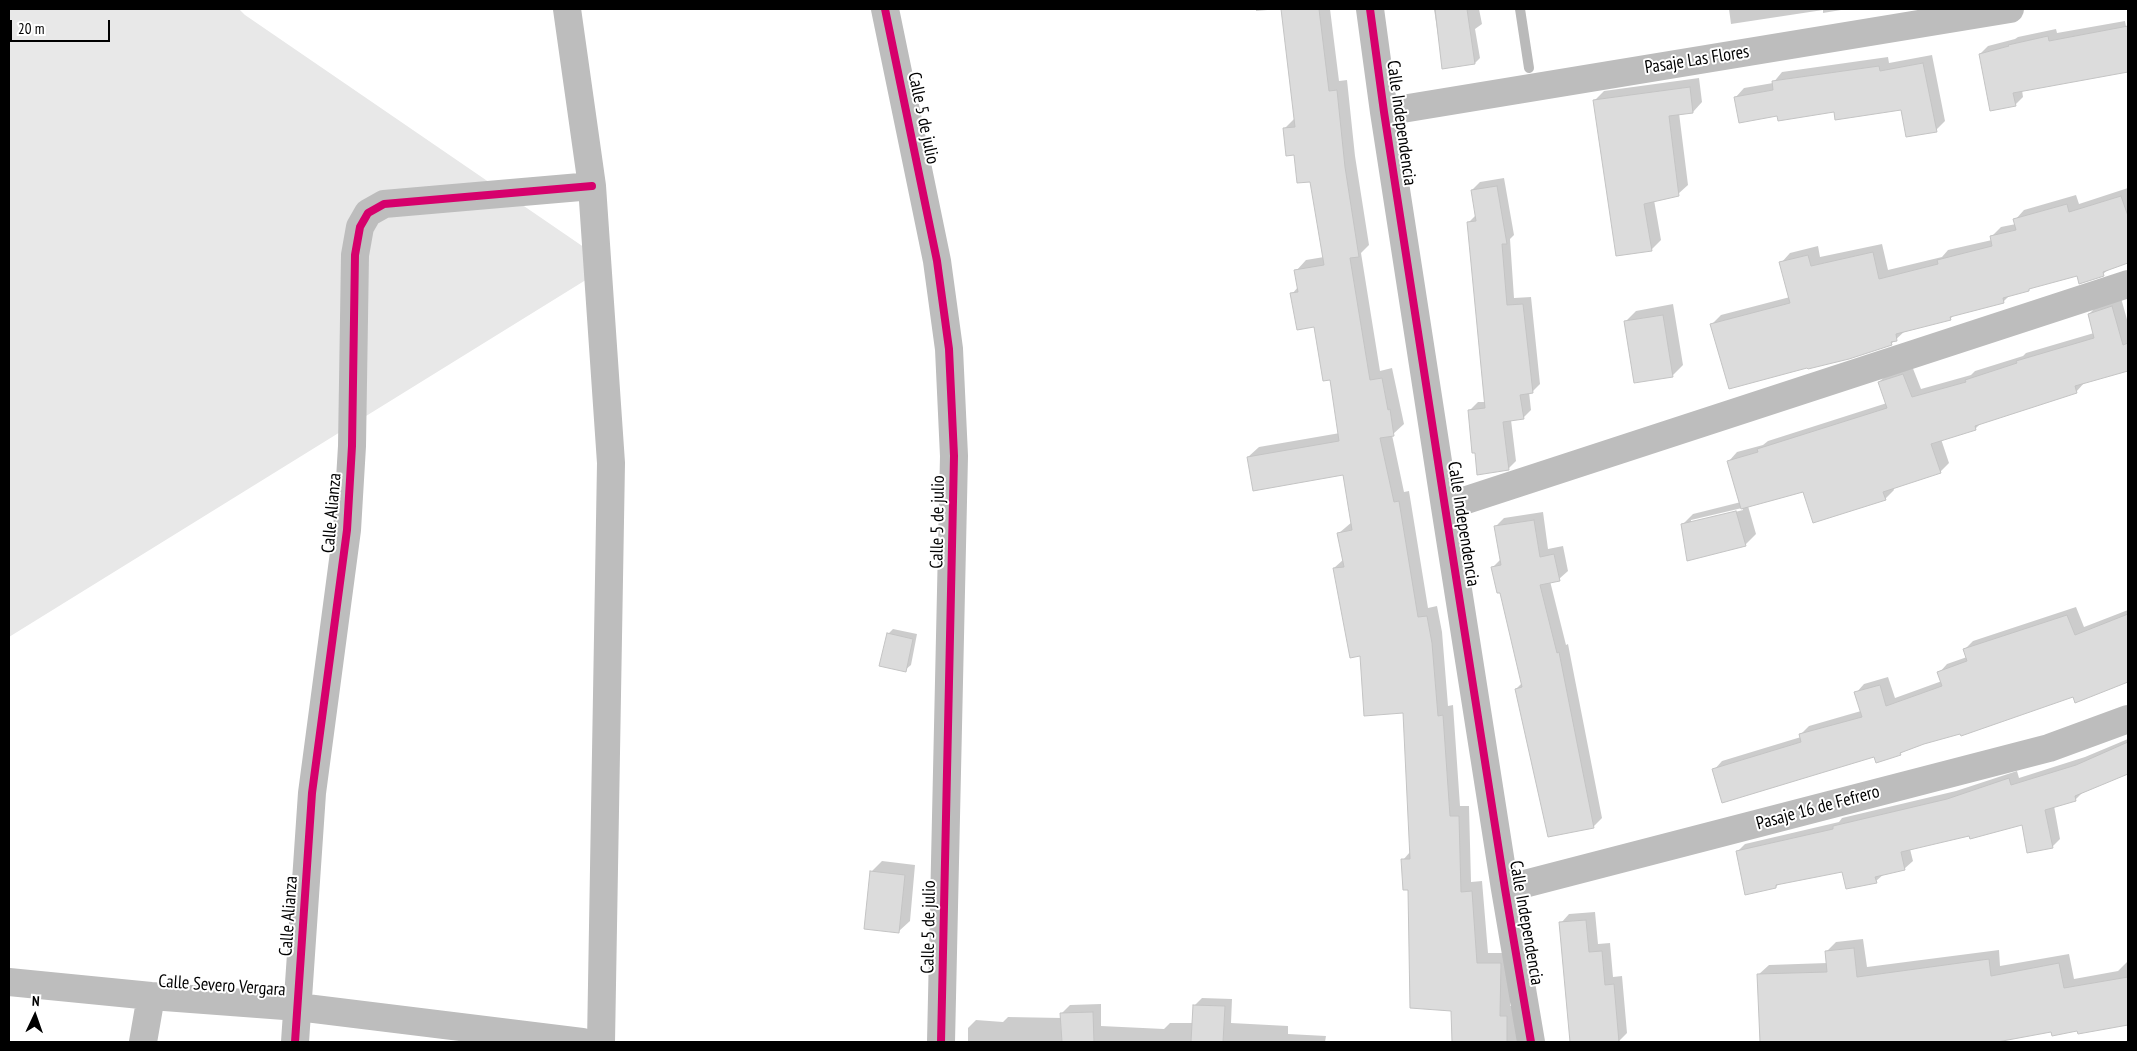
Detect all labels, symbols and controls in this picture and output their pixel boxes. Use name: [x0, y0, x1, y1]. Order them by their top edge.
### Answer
scale bar: [12, 10, 112, 42]
text: 20 m: [18, 19, 44, 38]
street label: Pasaje Las Flores: [1643, 41, 1751, 79]
street label: Calle Independencia: [1382, 59, 1420, 187]
street label: Calle 5 de julio: [903, 70, 943, 166]
street label: Calle Independencia: [1442, 460, 1484, 588]
street label: Calle Alianza: [318, 472, 346, 554]
street label: Calle 5 de julio: [926, 475, 950, 569]
street label: Pasaje 16 de Fefrero: [1754, 781, 1882, 835]
street label: Calle Independencia: [1504, 859, 1548, 987]
street label: Calle Alianza: [275, 875, 303, 957]
street label: Calle 5 de julio: [917, 880, 941, 974]
street label: Calle Severo Vergara: [158, 971, 286, 1001]
north arrow: [10, 991, 60, 1041]
text: N: [32, 992, 40, 1010]

